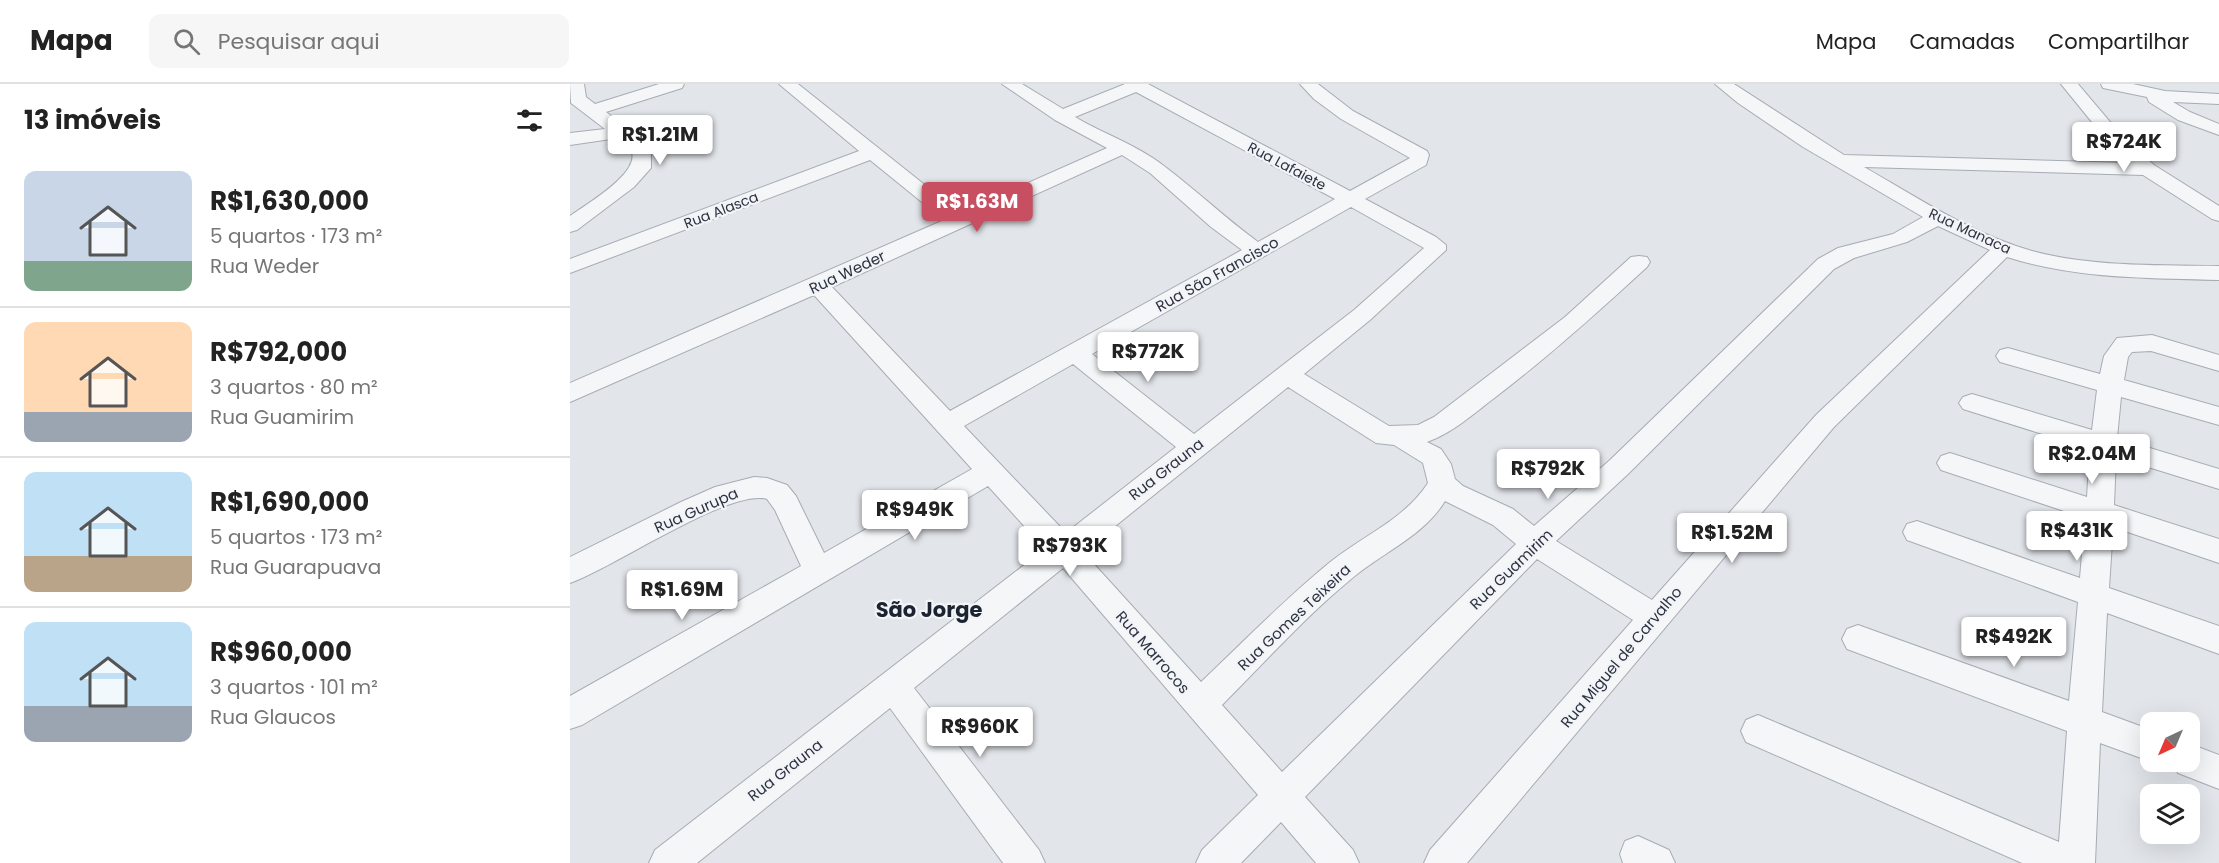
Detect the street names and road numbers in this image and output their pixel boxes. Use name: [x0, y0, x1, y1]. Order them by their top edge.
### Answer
street label: Rua Lafaiete: [1244, 137, 1330, 195]
street label: Rua Alasca: [681, 187, 761, 233]
street label: Rua Manaca: [1926, 203, 2014, 259]
street label: Rua São Francisco: [1152, 231, 1282, 317]
street label: Rua Weder: [805, 245, 889, 299]
street label: Rua Grauna: [1124, 433, 1208, 505]
street label: Rua Gurupa: [651, 482, 741, 538]
street label: Rua Guamirim: [1465, 524, 1557, 614]
street label: Rua Gomes Teixeira: [1233, 559, 1355, 675]
street label: Rua Miguel de Carvalho: [1556, 582, 1686, 732]
street label: Rua Marrocos: [1111, 606, 1195, 698]
street label: Rua Grauna: [743, 734, 827, 806]

